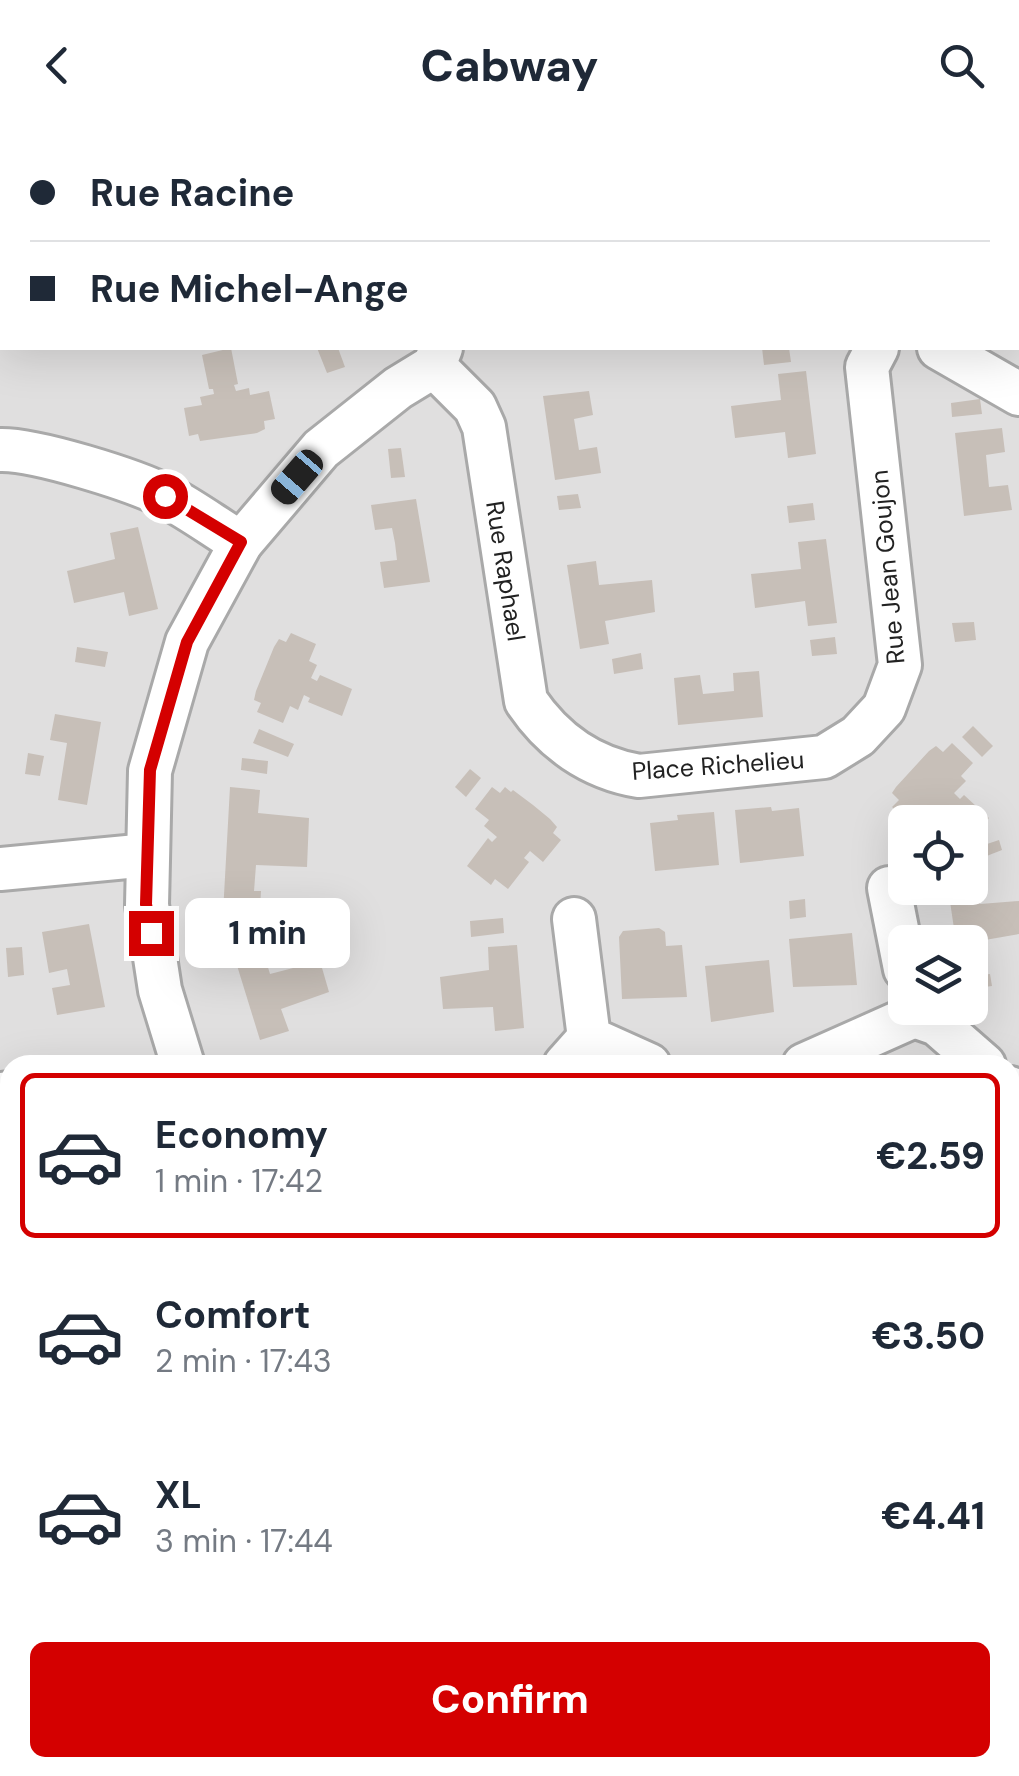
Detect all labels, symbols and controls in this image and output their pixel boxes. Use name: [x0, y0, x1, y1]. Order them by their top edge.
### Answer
text: Cabway: [421, 36, 598, 95]
icon: back: [30, 38, 85, 93]
icon: search: [934, 38, 989, 93]
text: Rue Racine: [90, 168, 294, 218]
text: Rue Michel-Ange: [90, 264, 409, 314]
car: [266, 445, 328, 509]
street label: Rue Jean Goujon: [863, 469, 912, 665]
route start: [143, 474, 188, 519]
street label: Rue Raphael: [478, 499, 533, 644]
street label: Place Richelieu: [631, 743, 805, 788]
map controls: [888, 805, 988, 1025]
button: locate: [888, 805, 988, 905]
callout: 1 min: [186, 898, 351, 968]
route end: [129, 911, 174, 956]
text: 1 min: [228, 912, 307, 954]
button: layers: [888, 925, 988, 1025]
text: Economy: [155, 1110, 328, 1160]
icon: car: [35, 1111, 125, 1201]
text: €2.59: [876, 1131, 985, 1181]
text: 1 min · 17:42: [155, 1160, 323, 1202]
text: Comfort: [155, 1290, 311, 1340]
icon: car: [35, 1291, 125, 1381]
text: €3.50: [872, 1311, 985, 1361]
text: 2 min · 17:43: [155, 1340, 332, 1382]
text: XL: [155, 1470, 202, 1520]
icon: car: [35, 1471, 125, 1561]
text: €4.41: [881, 1491, 985, 1541]
text: 3 min · 17:44: [155, 1520, 333, 1562]
button: Confirm: [30, 1642, 990, 1757]

